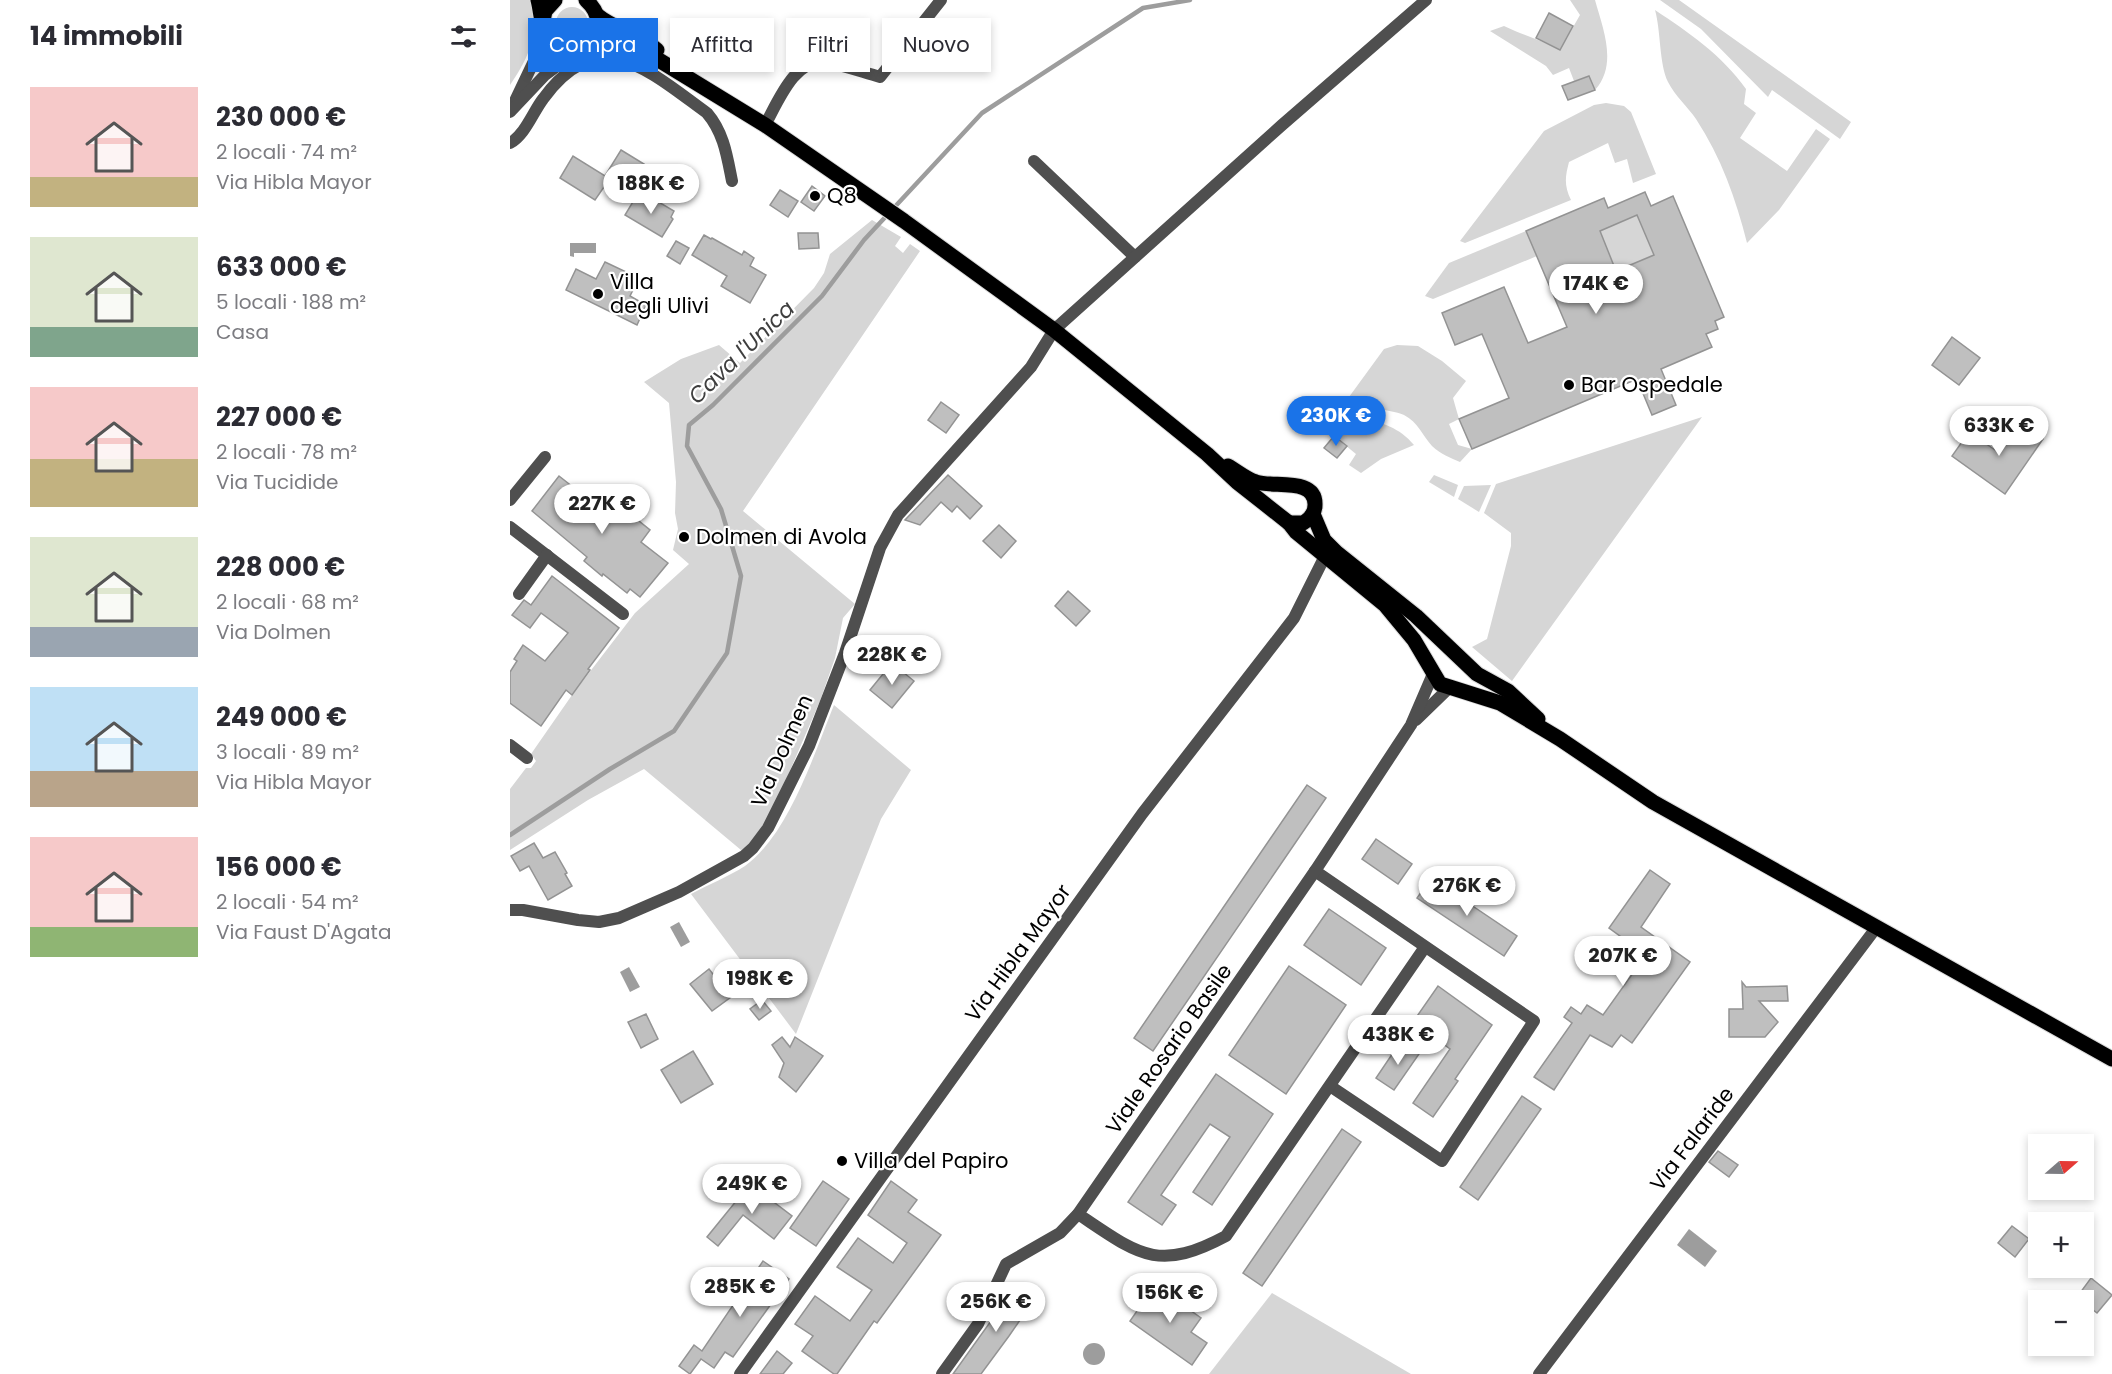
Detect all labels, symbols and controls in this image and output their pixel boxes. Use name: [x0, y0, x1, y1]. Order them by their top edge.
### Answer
text: 14 immobili: [30, 18, 183, 54]
chip: Compra: [528, 18, 658, 72]
chip: Affitta: [670, 18, 774, 72]
chip: Filtri: [786, 18, 870, 72]
chip: Nuovo: [882, 18, 991, 72]
icon: filters: [447, 20, 480, 53]
text: 230 000 €: [216, 99, 346, 135]
icon: home: [78, 111, 150, 183]
text: 2 locali · 74 m²: [216, 138, 357, 166]
pin: 188K €: [602, 164, 700, 215]
text: Via Hibla Mayor: [216, 168, 372, 196]
text: 188K €: [617, 169, 685, 197]
place label: Q8: [827, 181, 857, 210]
marker: Q8: [808, 189, 822, 203]
text: 633 000 €: [216, 249, 347, 285]
icon: home: [78, 261, 150, 333]
pin: 174K €: [1547, 264, 1645, 315]
place label: Villa degli Ulivi: [610, 267, 709, 320]
text: 174K €: [1563, 269, 1629, 297]
marker: Villa degli Ulivi: [591, 287, 605, 301]
text: 5 locali · 188 m²: [216, 288, 366, 316]
water label: Cava l'Unica: [681, 294, 802, 411]
text: Casa: [216, 318, 269, 346]
place label: Bar Ospedale: [1581, 370, 1723, 399]
marker: Bar Ospedale: [1562, 378, 1576, 392]
pin: 230K €: [1287, 396, 1385, 447]
text: 227 000 €: [216, 399, 342, 435]
text: 230K €: [1301, 401, 1371, 429]
pin: 633K €: [1950, 406, 2048, 457]
icon: home: [78, 411, 150, 483]
text: 633K €: [1963, 411, 2035, 439]
text: 2 locali · 78 m²: [216, 438, 357, 466]
text: Via Tucidide: [216, 468, 338, 496]
pin: 227K €: [553, 484, 651, 535]
text: 227K €: [568, 489, 636, 517]
place label: Dolmen di Avola: [696, 522, 867, 551]
marker: Dolmen di Avola: [677, 530, 691, 544]
text: 228 000 €: [216, 549, 345, 585]
icon: home: [78, 561, 150, 633]
text: 2 locali · 68 m²: [216, 588, 359, 616]
text: Via Dolmen: [216, 618, 331, 646]
pin: 228K €: [843, 635, 941, 686]
text: 228K €: [857, 640, 927, 668]
street label: Via Dolmen: [744, 690, 819, 812]
text: 249 000 €: [216, 699, 347, 735]
icon: home: [78, 711, 150, 783]
text: 3 locali · 89 m²: [216, 738, 359, 766]
text: Via Hibla Mayor: [216, 768, 372, 796]
text: 156 000 €: [216, 849, 342, 885]
icon: home: [78, 861, 150, 933]
pin: 276K €: [1418, 866, 1516, 917]
text: 276K €: [1433, 871, 1501, 899]
street label: Via Hibla Mayor: [958, 878, 1077, 1027]
text: 2 locali · 54 m²: [216, 888, 359, 916]
text: Via Faust D'Agata: [216, 918, 391, 946]
pin: 207K €: [1574, 936, 1672, 987]
text: 207K €: [1588, 941, 1658, 969]
street label: Viale Rosario Basile: [1099, 958, 1238, 1140]
pin: 198K €: [711, 959, 809, 1010]
text: 198K €: [727, 964, 793, 992]
pin: 438K €: [1349, 1015, 1447, 1066]
text: 438K €: [1362, 1020, 1434, 1048]
street label: Via Falaride: [1643, 1081, 1740, 1197]
north arrow: [2028, 1134, 2094, 1200]
map controls: [2028, 1134, 2094, 1356]
place label: Villa del Papiro: [854, 1146, 1008, 1175]
marker: Villa del Papiro: [835, 1154, 849, 1168]
pin: 249K €: [703, 1164, 801, 1215]
text: 249K €: [716, 1169, 788, 1197]
button: +: [2028, 1212, 2094, 1278]
pin: 285K €: [691, 1267, 789, 1318]
text: 285K €: [704, 1272, 776, 1300]
pin: 156K €: [1121, 1273, 1219, 1324]
text: 156K €: [1136, 1278, 1204, 1306]
pin: 256K €: [947, 1282, 1045, 1333]
text: 256K €: [960, 1287, 1032, 1315]
button: −: [2028, 1290, 2094, 1356]

